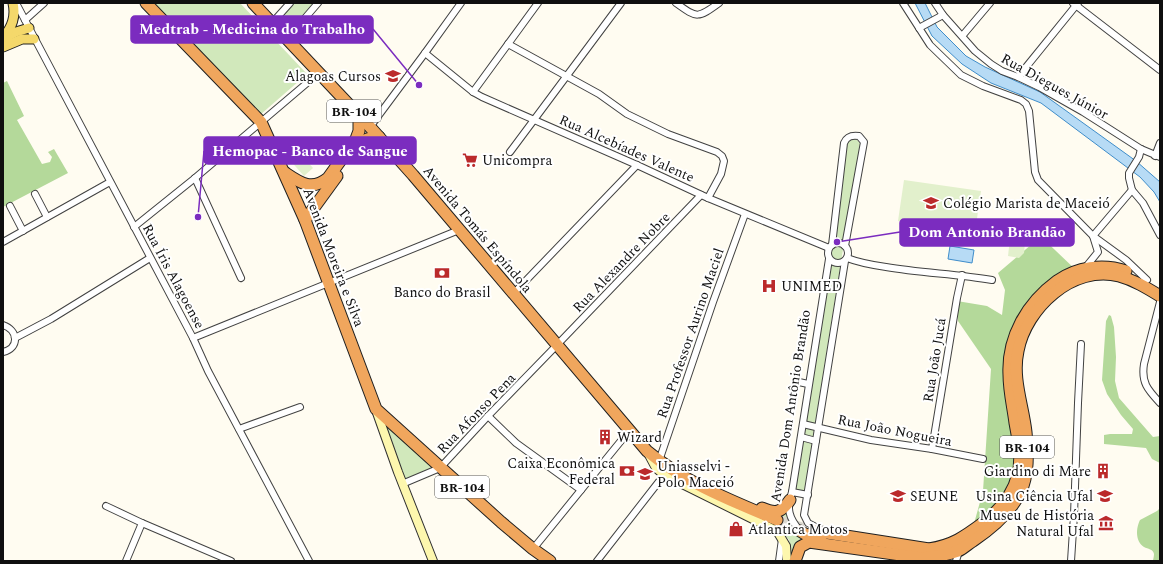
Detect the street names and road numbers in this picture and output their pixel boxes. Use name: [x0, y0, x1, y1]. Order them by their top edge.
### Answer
street label: Rua Diegues Júnior: [997, 48, 1113, 125]
road number: BR-104: [327, 100, 381, 122]
street label: Rua Alcebíades Valente: [556, 109, 698, 188]
street label: Avenida Tomás Espíndola: [418, 161, 537, 298]
street label: Avenida Moreira e Silva: [297, 185, 370, 330]
street label: Rua Alexandre Nobre: [568, 207, 675, 317]
street label: Rua Íris Alagoense: [137, 220, 210, 333]
street label: Rua Professor Aurino Maciel: [651, 245, 730, 421]
street label: Avenida Dom Antônio Brandão: [765, 308, 816, 504]
street label: Rua João Jucá: [917, 316, 952, 404]
street label: Rua Afonso Pena: [432, 368, 521, 459]
street label: Rua João Nogueira: [836, 409, 954, 452]
road number: BR-104: [1000, 436, 1054, 458]
road number: BR-104: [435, 476, 489, 498]

